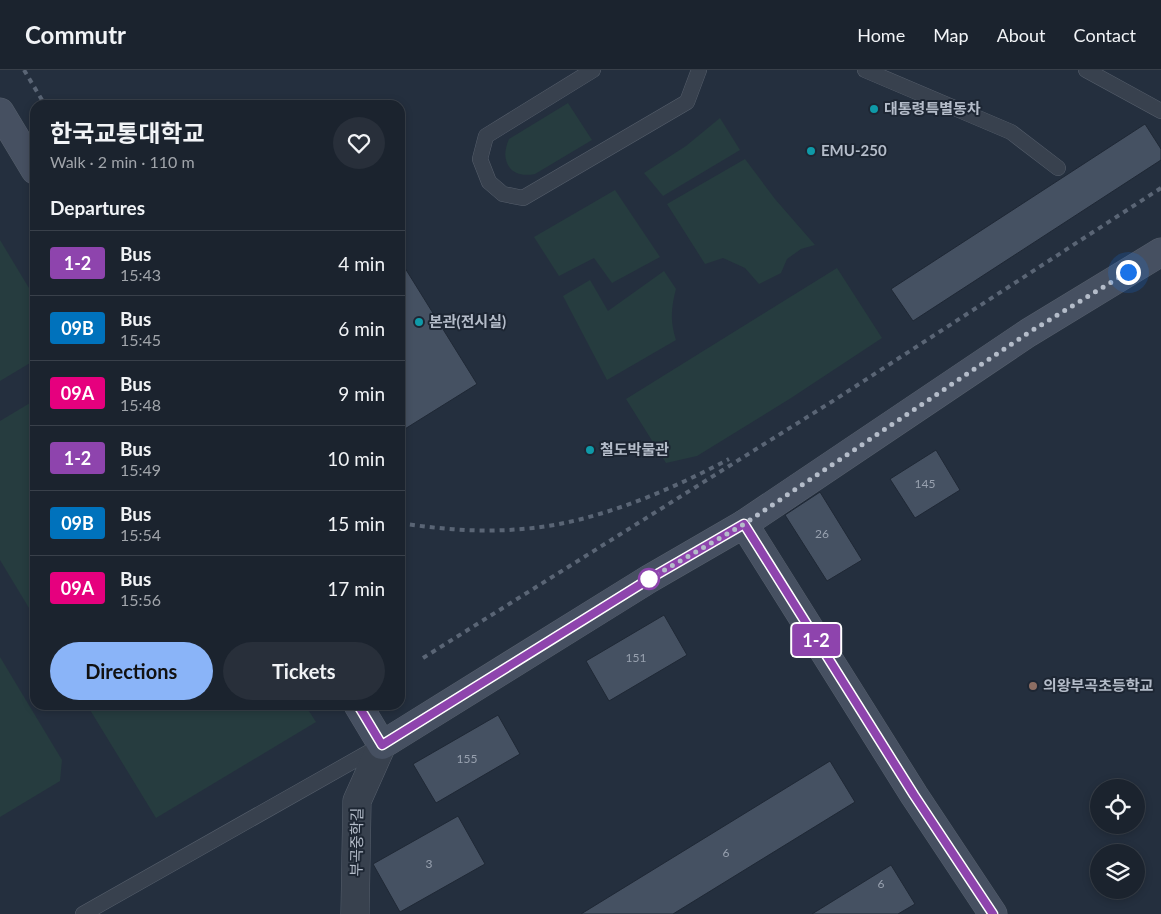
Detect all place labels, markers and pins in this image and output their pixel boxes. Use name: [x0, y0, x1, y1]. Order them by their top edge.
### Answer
place label: 대통령특별동차: [884, 99, 981, 117]
marker: 대통령특별동차: [868, 103, 880, 115]
place label: EMU-250: [821, 141, 887, 159]
marker: EMU-250: [805, 145, 817, 157]
place label: 본관(전시실): [429, 312, 506, 330]
marker: 본관(전시실): [413, 316, 425, 328]
place label: 철도박물관: [600, 440, 669, 458]
marker: 철도박물관: [584, 444, 596, 456]
unlabelled marker: [638, 568, 660, 590]
place label: 의왕부곡초등학교: [1043, 676, 1154, 694]
marker: 의왕부곡초등학교: [1027, 680, 1039, 692]

